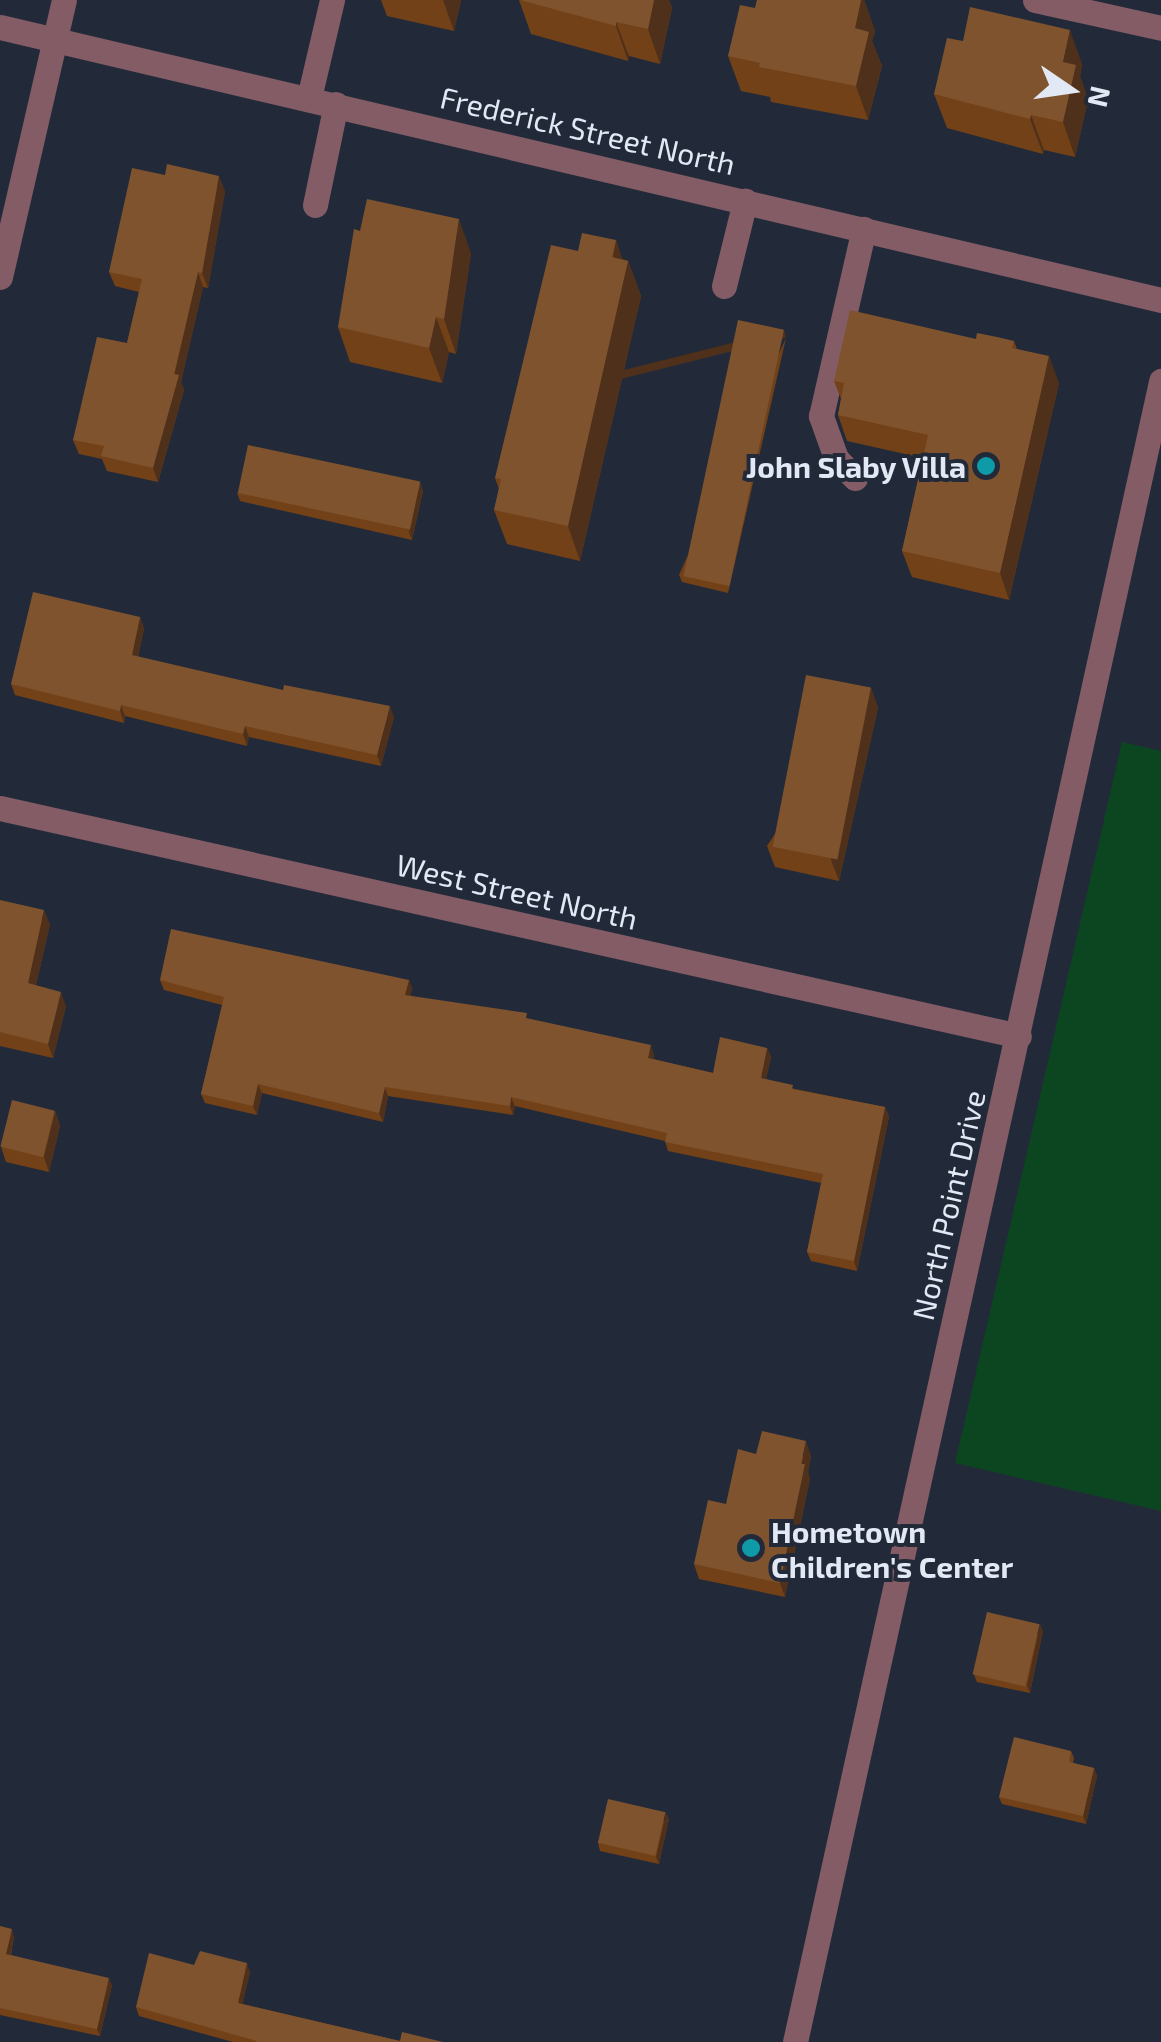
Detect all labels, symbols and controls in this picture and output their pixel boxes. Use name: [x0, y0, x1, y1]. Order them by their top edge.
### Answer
north arrow: [1021, 40, 1121, 140]
street label: Frederick Street North: [437, 78, 739, 182]
text: N: [1081, 83, 1119, 110]
place label: John Slaby Villa: [745, 448, 966, 484]
marker: John Slaby Villa: [975, 455, 997, 477]
street label: West Street North: [393, 846, 641, 936]
street label: North Point Drive: [904, 1087, 992, 1323]
place label: Hometown Children's Center: [771, 1513, 1013, 1584]
marker: Hometown Children's Center: [740, 1537, 762, 1559]

